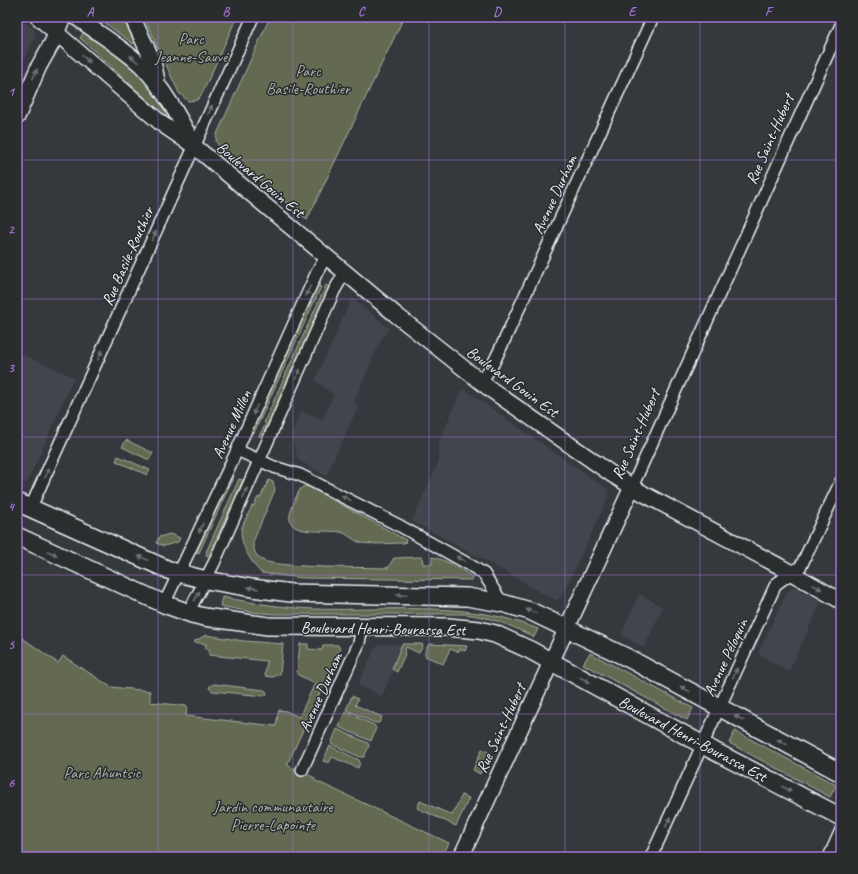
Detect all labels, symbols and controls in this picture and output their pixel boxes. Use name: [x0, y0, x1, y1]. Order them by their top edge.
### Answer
text: A: [87, 4, 95, 20]
text: B: [223, 4, 231, 20]
text: C: [358, 4, 366, 20]
text: D: [493, 4, 502, 20]
text: E: [629, 4, 638, 20]
text: F: [765, 4, 774, 20]
park label: Parc Jeanne-Sauvé: [154, 29, 230, 67]
one-way arrow: [81, 54, 91, 63]
one-way arrow: [128, 55, 139, 63]
park label: Parc Basile-Routhier: [266, 61, 351, 99]
one-way arrow: [32, 68, 38, 80]
text: 1: [8, 84, 16, 100]
street label: Rue Saint-Hubert: [741, 89, 800, 187]
one-way arrow: [207, 104, 213, 116]
street label: Boulevard Gouin Est: [212, 137, 310, 223]
street label: Avenue Durham: [528, 150, 582, 237]
street label: Rue Basile-Routhier: [97, 203, 159, 309]
text: 2: [8, 222, 15, 238]
one-way arrow: [150, 230, 157, 242]
one-way arrow: [305, 286, 311, 297]
street label: Boulevard Gouin Est: [463, 342, 564, 423]
one-way arrow: [97, 349, 103, 360]
text: 3: [8, 360, 15, 376]
one-way arrow: [295, 368, 301, 379]
street label: Rue Saint-Hubert: [607, 384, 666, 482]
street label: Avenue Millen: [208, 386, 256, 462]
one-way arrow: [252, 404, 258, 416]
one-way arrow: [44, 468, 50, 479]
one-way arrow: [242, 488, 248, 499]
one-way arrow: [340, 495, 352, 502]
text: 4: [8, 499, 16, 515]
one-way arrow: [198, 523, 204, 534]
one-way arrow: [47, 550, 58, 556]
one-way arrow: [137, 555, 149, 562]
one-way arrow: [455, 556, 467, 563]
one-way arrow: [811, 583, 823, 590]
one-way arrow: [246, 585, 259, 591]
one-way arrow: [193, 590, 200, 602]
one-way arrow: [396, 592, 408, 599]
one-way arrow: [524, 608, 536, 614]
street label: Avenue Péloquin: [699, 615, 753, 700]
street label: Boulevard Henri-Bourassa Est: [301, 618, 467, 640]
text: 5: [8, 637, 15, 653]
street label: Avenue Durham: [294, 648, 348, 735]
one-way arrow: [733, 666, 739, 678]
one-way arrow: [579, 676, 591, 683]
street label: Rue Saint-Hubert: [472, 678, 531, 776]
one-way arrow: [679, 686, 691, 693]
street label: Boulevard Henri-Bourassa Est: [615, 691, 771, 787]
one-way arrow: [733, 715, 744, 722]
one-way arrow: [776, 738, 788, 745]
park label: Parc Ahuntsic: [64, 763, 142, 783]
text: 6: [8, 775, 15, 791]
one-way arrow: [781, 785, 792, 792]
park label: Jardin communautaire Pierre-Lapointe: [212, 797, 335, 835]
one-way arrow: [665, 815, 671, 827]

